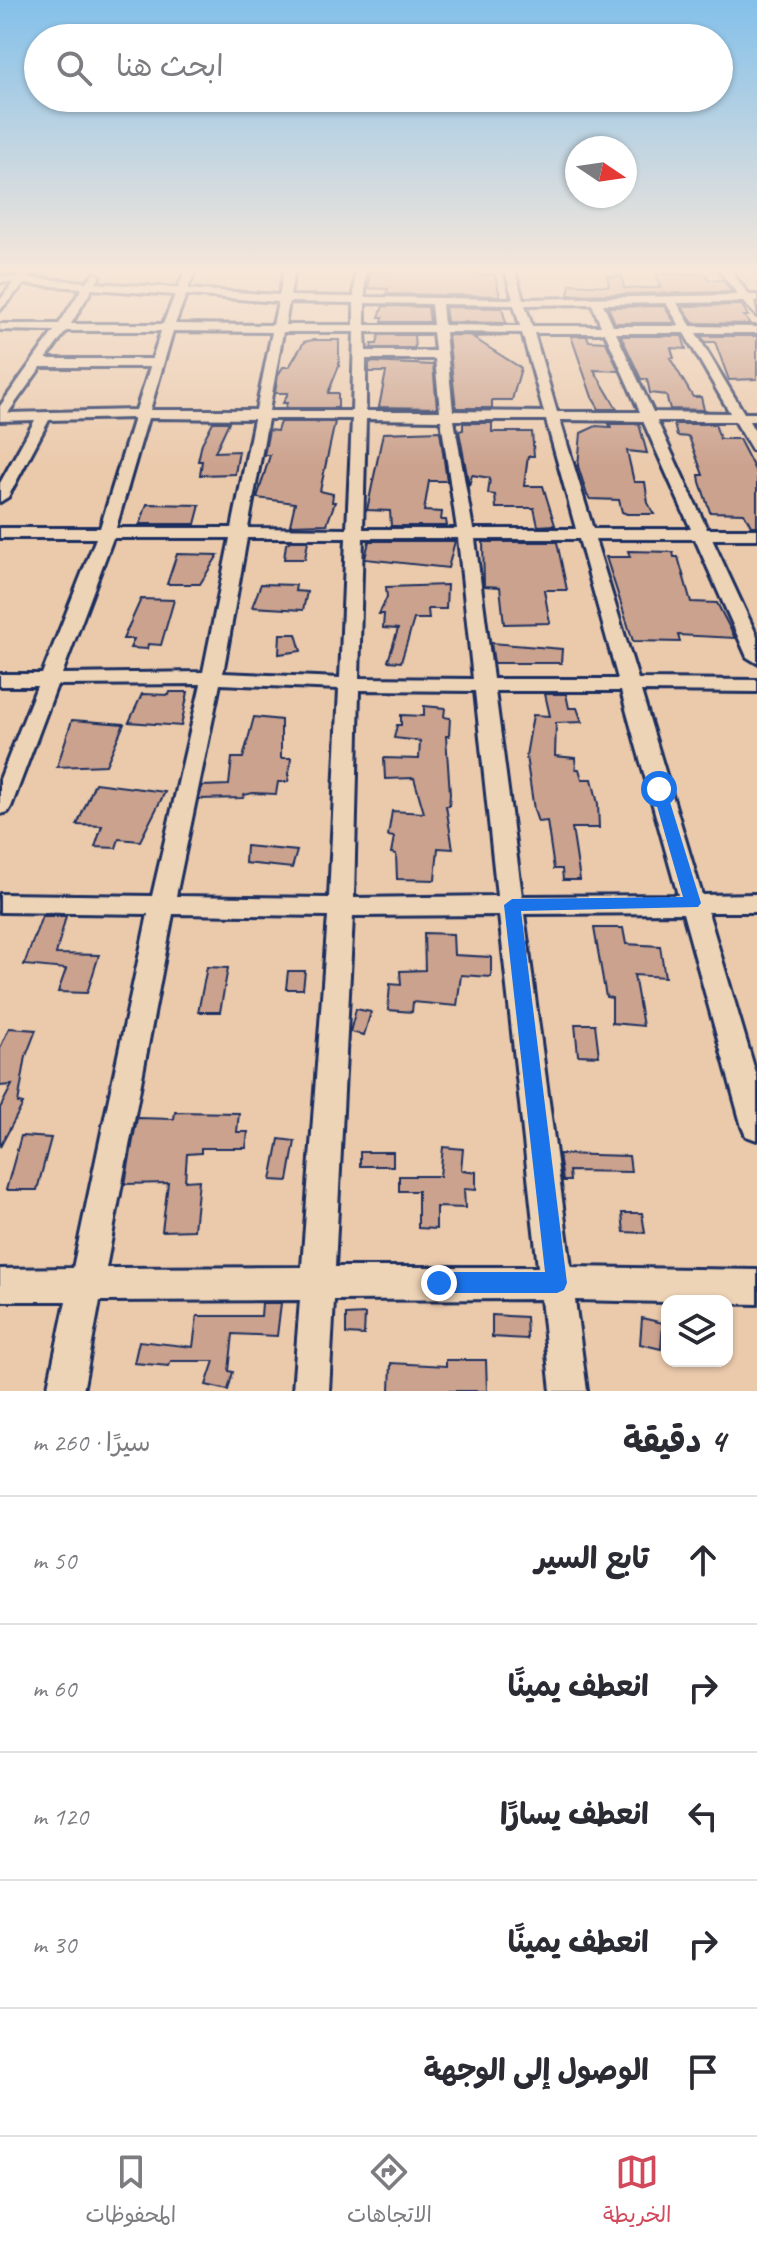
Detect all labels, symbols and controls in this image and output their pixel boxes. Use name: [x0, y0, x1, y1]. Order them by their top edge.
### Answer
search box: [24, 24, 733, 112]
icon: search: [52, 46, 96, 90]
text: ابحث هنا: [116, 47, 224, 85]
north arrow: [565, 136, 637, 208]
route start: [641, 771, 677, 807]
route end: [421, 1265, 457, 1301]
map controls: [661, 1295, 733, 1367]
button: layers: [661, 1295, 733, 1367]
text: 4 دقيقة: [623, 1419, 725, 1462]
text: سيرًا · 260 m: [32, 1426, 151, 1459]
icon: ahead: [681, 1538, 725, 1582]
text: تابع السير: [535, 1539, 649, 1577]
text: 50 m: [32, 1544, 76, 1577]
icon: right: [681, 1666, 725, 1710]
text: انعطف يمينًا: [508, 1667, 649, 1705]
text: 60 m: [32, 1672, 76, 1705]
icon: left: [681, 1794, 725, 1838]
text: انعطف يسارًا: [500, 1795, 649, 1833]
text: 120 m: [32, 1800, 88, 1833]
icon: right: [681, 1922, 725, 1966]
text: انعطف يمينًا: [508, 1923, 649, 1961]
text: 30 m: [32, 1928, 76, 1961]
icon: arrive: [681, 2050, 725, 2094]
text: الوصول إلى الوجهة: [424, 2051, 649, 2089]
tab: المحفوظات: [85, 2150, 176, 2234]
tab: الاتجاهات: [347, 2150, 432, 2234]
tab: الخريطة: [603, 2150, 672, 2234]

